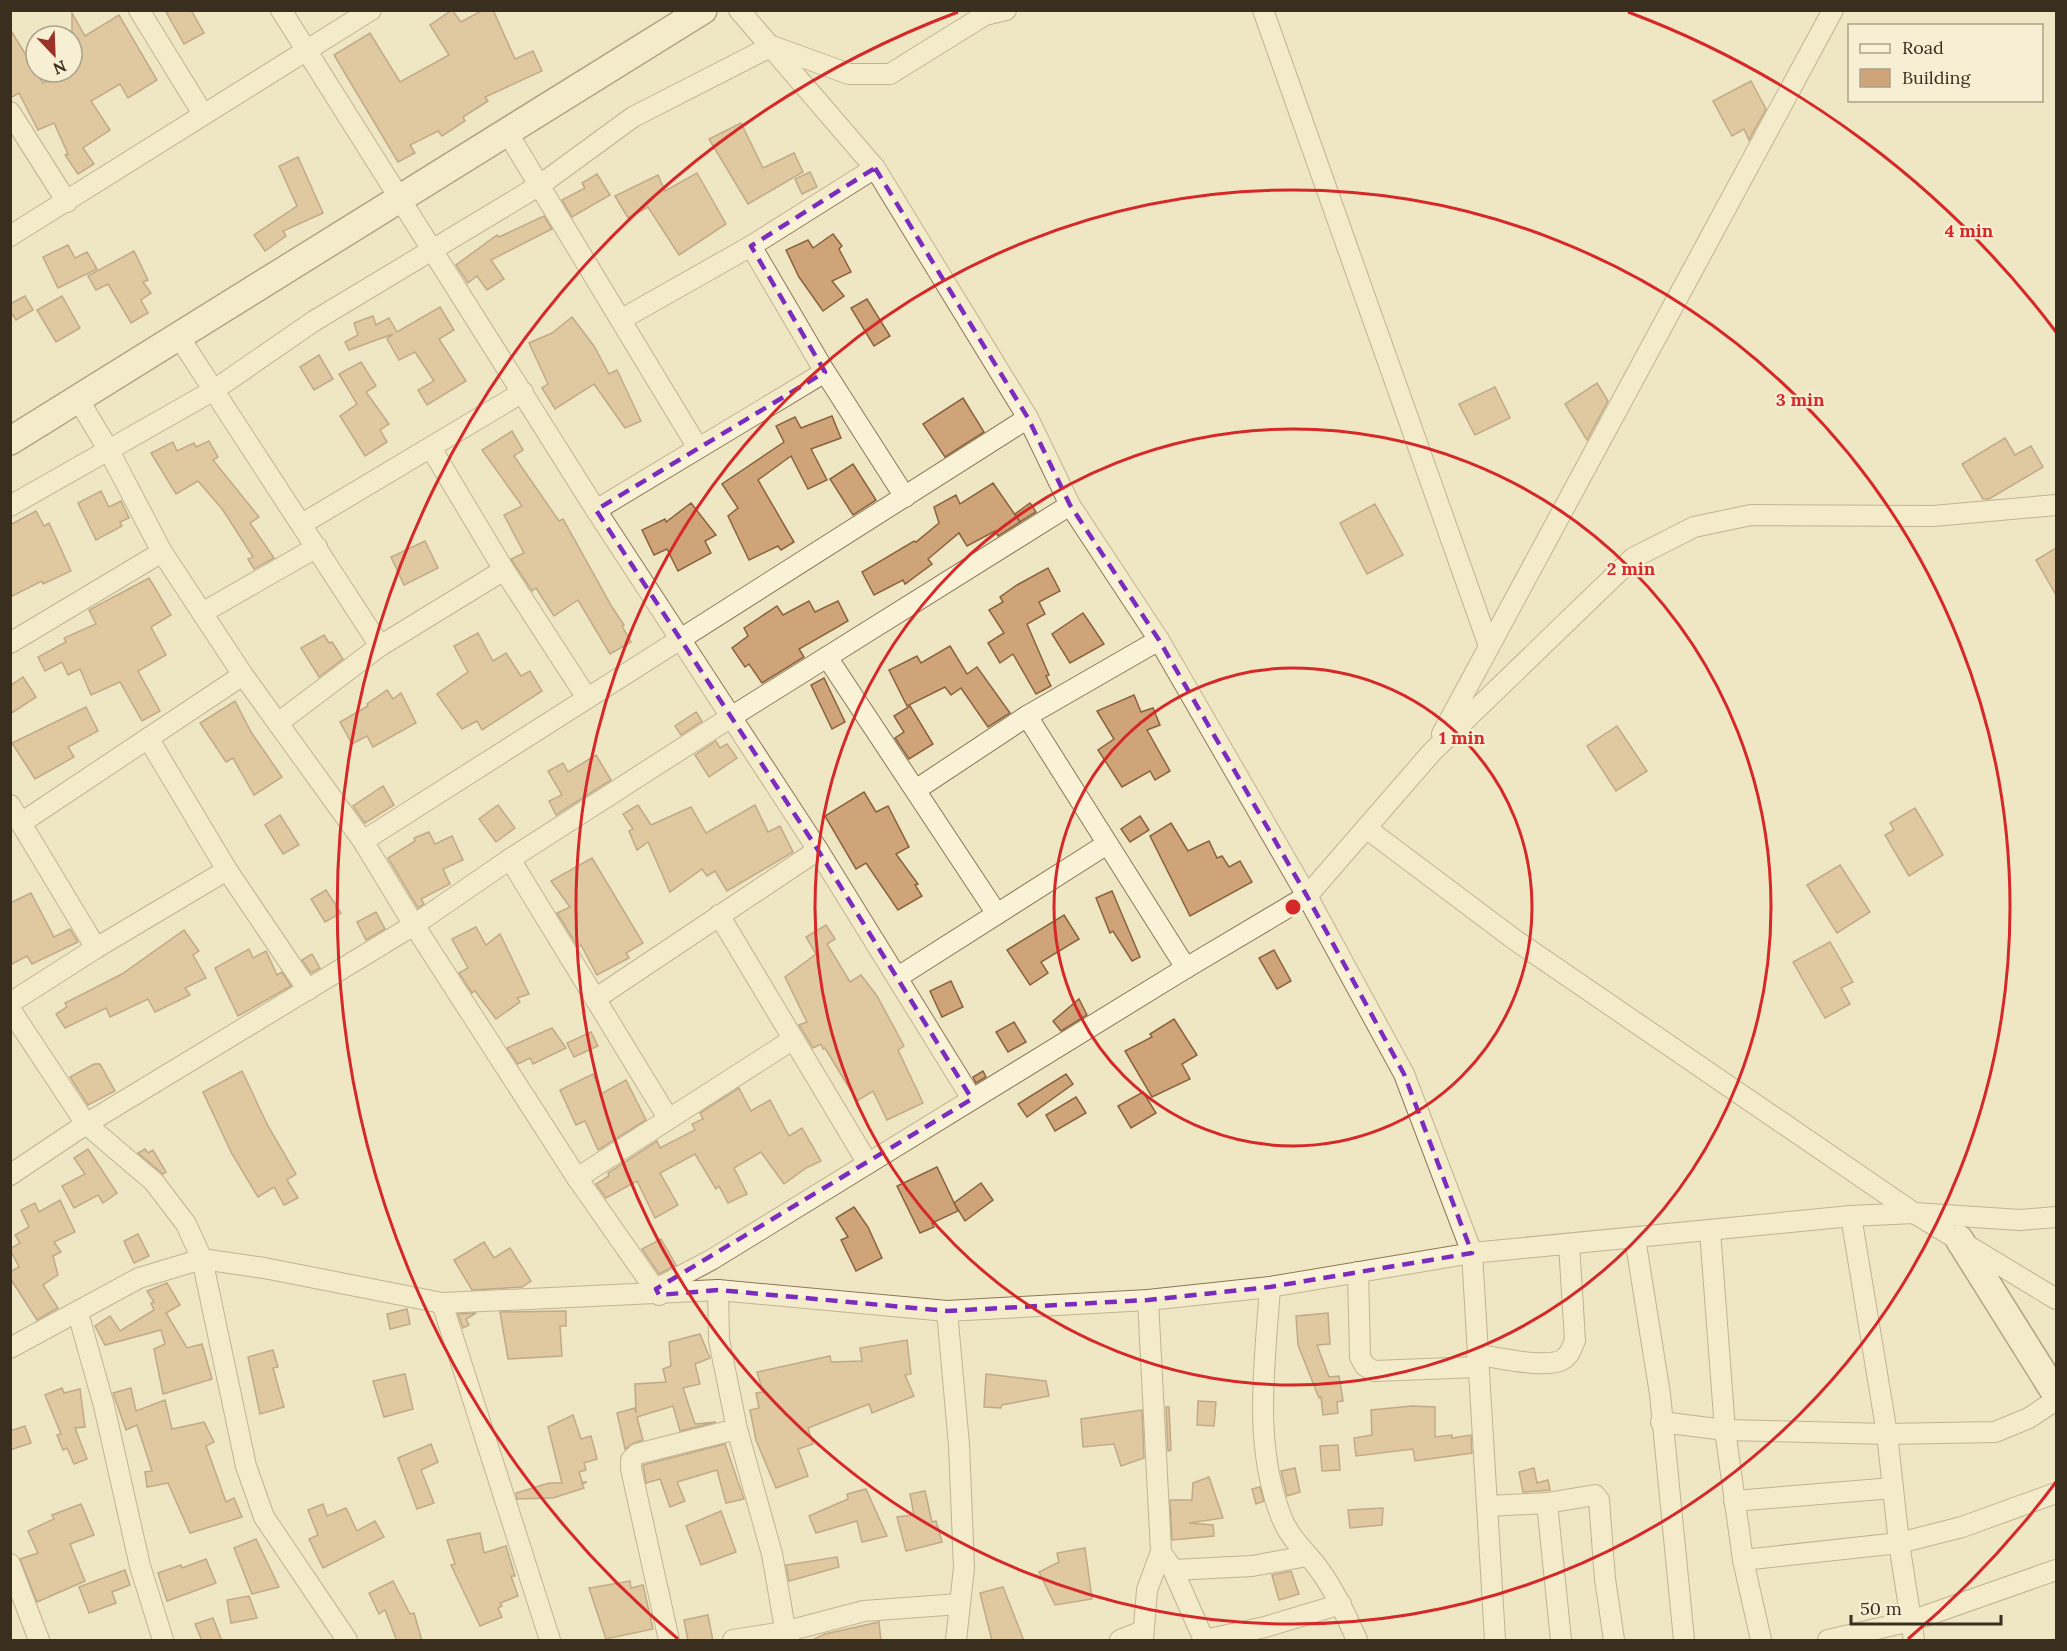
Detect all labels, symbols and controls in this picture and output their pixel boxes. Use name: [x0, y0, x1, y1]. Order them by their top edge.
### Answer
north arrow: [24, 24, 84, 84]
legend: [1848, 24, 2043, 102]
text: Road: [1902, 36, 1944, 59]
text: N: [50, 56, 69, 79]
text: Building: [1902, 66, 1972, 89]
text: 4 min: [1945, 219, 1994, 242]
text: 3 min: [1776, 388, 1825, 411]
text: 2 min: [1607, 557, 1656, 580]
text: 1 min: [1439, 726, 1485, 749]
centre of rings: [1283, 897, 1303, 917]
scale bar: [1851, 1588, 2001, 1626]
text: 50 m: [1860, 1597, 1902, 1620]

